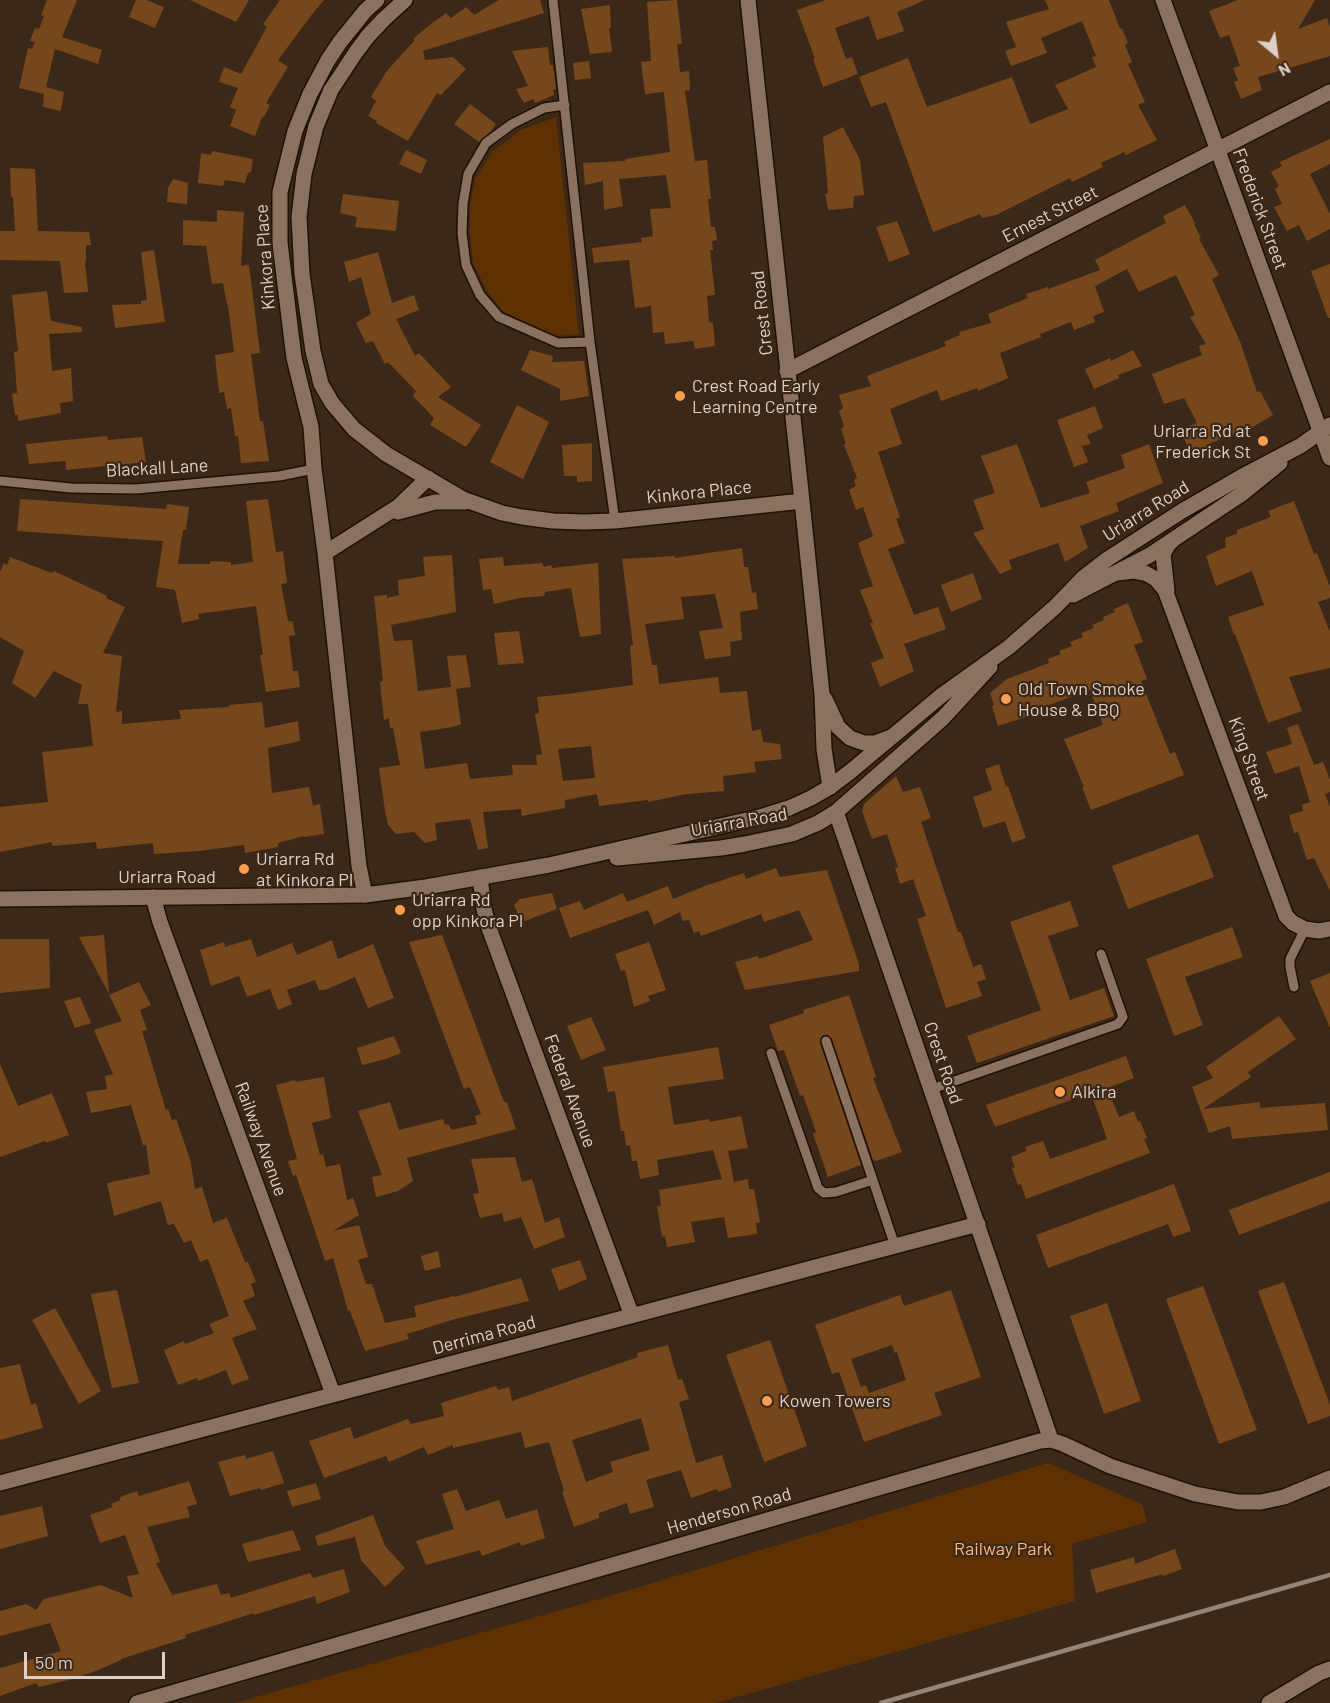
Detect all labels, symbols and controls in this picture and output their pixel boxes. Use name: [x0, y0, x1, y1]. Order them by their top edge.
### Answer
north arrow: [1246, 24, 1306, 84]
text: N: [1276, 59, 1294, 81]
street label: Frederick Street: [1228, 145, 1292, 273]
street label: Ernest Street: [999, 181, 1101, 247]
street label: Kinkora Place: [251, 203, 279, 311]
street label: Crest Road: [747, 269, 777, 357]
place label: Crest Road Early Learning Centre: [692, 375, 820, 418]
marker: Crest Road Early Learning Centre: [673, 389, 687, 403]
place label: Uriarra Rd at Frederick St: [1153, 420, 1251, 462]
marker: Uriarra Rd at Frederick St: [1256, 434, 1270, 448]
street label: Blackall Lane: [105, 455, 209, 481]
street label: Kinkora Place: [645, 476, 753, 508]
street label: Uriarra Road: [1099, 476, 1193, 546]
place label: Old Town Smoke House & BBQ: [1018, 678, 1145, 720]
marker: Old Town Smoke House & BBQ: [999, 692, 1013, 706]
street label: King Street: [1224, 714, 1274, 804]
street label: Uriarra Road: [689, 803, 789, 841]
place label: Uriarra Rd at Kinkora Pl: [256, 848, 353, 890]
marker: Uriarra Rd at Kinkora Pl: [237, 862, 251, 876]
street label: Uriarra Road: [118, 866, 216, 888]
place label: Uriarra Rd opp Kinkora Pl: [412, 889, 523, 932]
marker: Uriarra Rd opp Kinkora Pl: [393, 903, 407, 917]
street label: Crest Road: [919, 1019, 967, 1107]
street label: Federal Avenue: [539, 1031, 601, 1151]
street label: Railway Avenue: [230, 1079, 292, 1199]
place label: Alkira: [1072, 1081, 1116, 1103]
marker: Alkira: [1053, 1085, 1067, 1099]
street label: Derrima Road: [430, 1311, 538, 1359]
place label: Kowen Towers: [779, 1390, 891, 1412]
marker: Kowen Towers: [760, 1394, 774, 1408]
street label: Henderson Road: [664, 1483, 794, 1539]
park label: Railway Park: [954, 1538, 1052, 1560]
scale bar: [27, 1640, 168, 1678]
text: 50 m: [35, 1651, 73, 1673]

